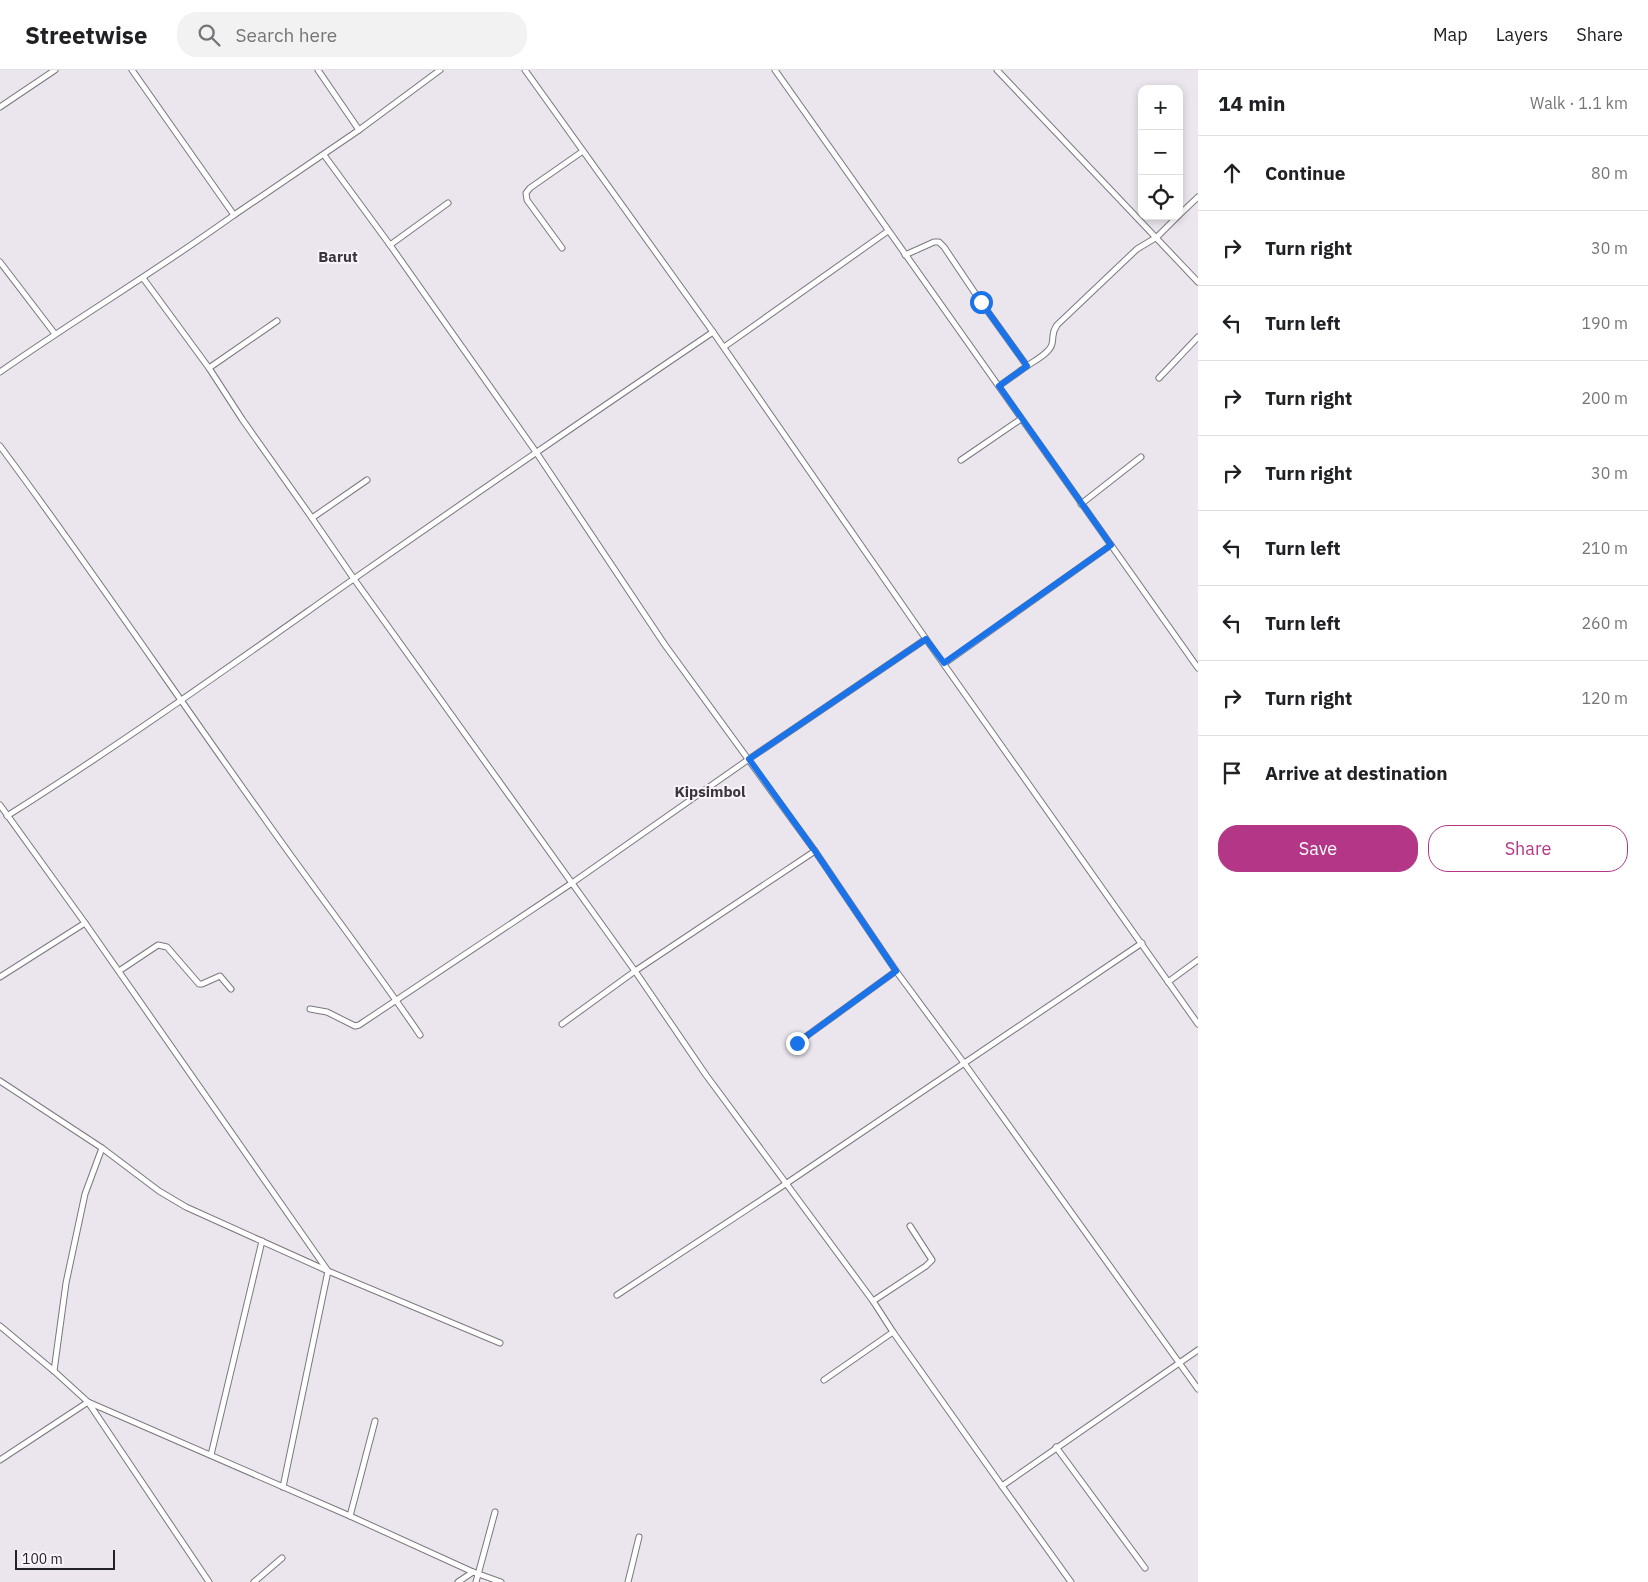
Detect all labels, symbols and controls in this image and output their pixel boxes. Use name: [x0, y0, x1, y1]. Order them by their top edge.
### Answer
search box: [177, 12, 527, 57]
text: Streetwise: [25, 19, 147, 51]
icon: search: [195, 21, 223, 49]
text: Search here: [235, 23, 337, 47]
text: Map: [1433, 23, 1468, 46]
text: Layers: [1496, 23, 1548, 46]
text: Share: [1576, 23, 1623, 46]
map controls: [1138, 85, 1183, 220]
button: +: [1138, 85, 1183, 130]
text: 14 min: [1218, 89, 1285, 117]
text: Walk · 1.1 km: [1530, 93, 1628, 113]
button: −: [1138, 130, 1183, 175]
icon: ahead: [1218, 159, 1246, 187]
text: Continue: [1265, 161, 1345, 185]
text: 80 m: [1591, 163, 1628, 183]
button: locate: [1138, 175, 1183, 220]
icon: right: [1218, 234, 1246, 262]
text: Turn right: [1265, 236, 1352, 260]
text: 30 m: [1591, 238, 1628, 258]
district label: Barut: [318, 247, 358, 266]
route start: [970, 291, 993, 314]
icon: left: [1218, 309, 1246, 337]
text: Turn left: [1265, 311, 1341, 335]
text: 190 m: [1581, 313, 1628, 333]
icon: right: [1218, 384, 1246, 412]
text: Turn right: [1265, 386, 1352, 410]
text: 200 m: [1581, 388, 1628, 408]
icon: right: [1218, 459, 1246, 487]
text: Turn right: [1265, 461, 1352, 485]
text: 30 m: [1591, 463, 1628, 483]
icon: left: [1218, 534, 1246, 562]
text: Turn left: [1265, 536, 1341, 560]
text: 210 m: [1581, 538, 1628, 558]
icon: left: [1218, 609, 1246, 637]
text: Turn left: [1265, 611, 1341, 635]
text: 260 m: [1581, 613, 1628, 633]
icon: right: [1218, 684, 1246, 712]
text: Turn right: [1265, 686, 1352, 710]
text: 120 m: [1581, 688, 1628, 708]
icon: arrive: [1218, 759, 1246, 787]
text: Arrive at destination: [1265, 761, 1448, 785]
district label: Kipsimbol: [674, 782, 746, 801]
button: Save: [1218, 825, 1418, 872]
button: Share: [1428, 825, 1628, 872]
route end: [786, 1032, 809, 1055]
scale bar: [15, 1547, 115, 1570]
text: 100 m: [22, 1550, 63, 1568]

